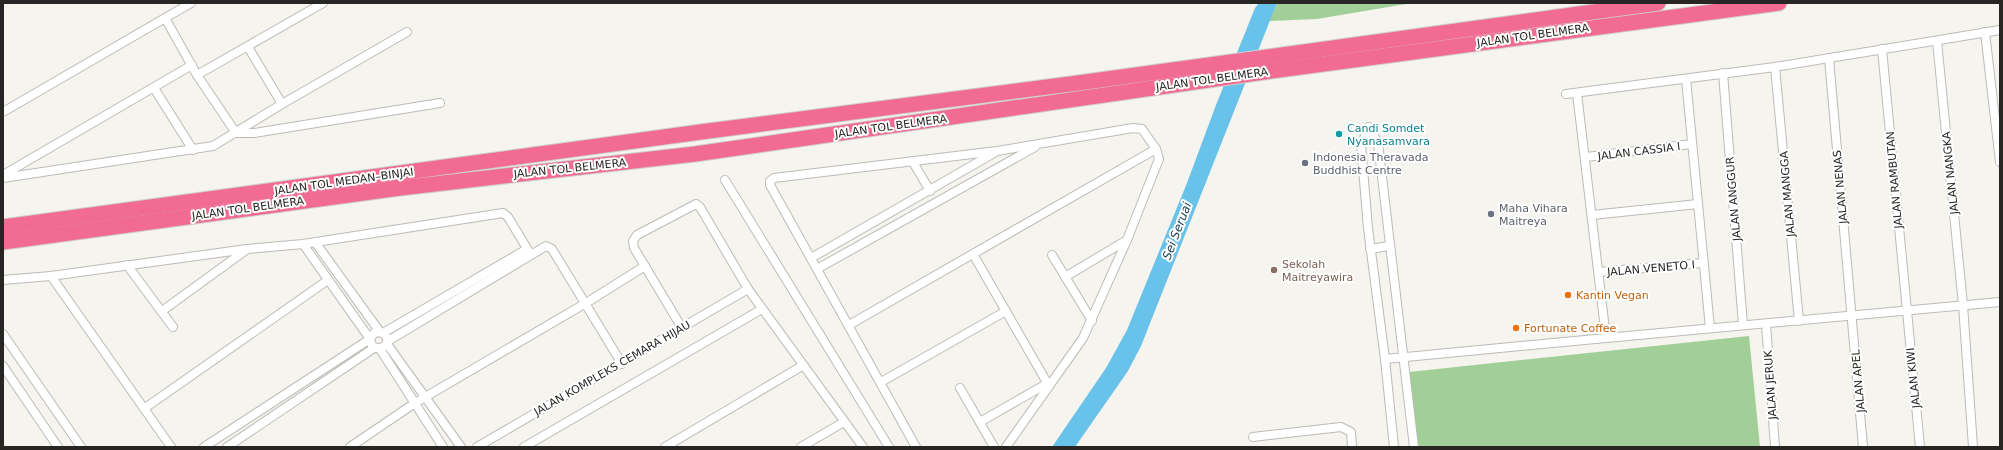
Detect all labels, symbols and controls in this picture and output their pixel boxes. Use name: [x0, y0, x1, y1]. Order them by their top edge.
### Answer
street label: JALAN TOL BELMERA: [1475, 21, 1590, 50]
street label: JALAN TOL BELMERA: [1154, 65, 1269, 94]
street label: JALAN TOL BELMERA: [833, 112, 948, 141]
place label: Candi Somdet Nyanasamvara: [1347, 122, 1430, 148]
marker: Candi Somdet Nyanasamvara: [1334, 129, 1344, 139]
street label: JALAN NANGKA: [1940, 130, 1961, 216]
street label: JALAN RAMBUTAN: [1884, 131, 1905, 230]
street label: JALAN CASSIA I: [1596, 140, 1681, 163]
street label: JALAN NENAS: [1831, 149, 1850, 225]
street label: JALAN MANGGA: [1777, 150, 1798, 238]
place label: Indonesia Theravada Buddhist Centre: [1313, 151, 1428, 177]
street label: JALAN TOL BELMERA: [512, 156, 627, 181]
street label: JALAN ANGGUR: [1723, 156, 1744, 243]
marker: Indonesia Theravada Buddhist Centre: [1300, 158, 1310, 168]
street label: JALAN TOL MEDAN–BINJAI: [273, 165, 414, 198]
street label: JALAN TOL BELMERA: [190, 194, 305, 223]
water label: Sei Seruai: [1160, 200, 1195, 262]
place label: Maha Vihara Maitreya: [1499, 202, 1568, 228]
marker: Maha Vihara Maitreya: [1486, 209, 1496, 219]
place label: Sekolah Maitreyawira: [1282, 258, 1353, 284]
street label: JALAN VENETO I: [1606, 258, 1695, 279]
marker: Sekolah Maitreyawira: [1269, 265, 1279, 275]
place label: Kantin Vegan: [1576, 289, 1649, 302]
marker: Kantin Vegan: [1563, 290, 1573, 300]
street label: JALAN KOMPLEKS CEMARA HIJAU: [531, 318, 693, 419]
place label: Fortunate Coffee: [1524, 322, 1617, 335]
marker: Fortunate Coffee: [1511, 323, 1521, 333]
street label: JALAN KIWI: [1904, 347, 1923, 410]
street label: JALAN APEL: [1849, 348, 1868, 414]
street label: JALAN JERUK: [1762, 349, 1779, 421]

